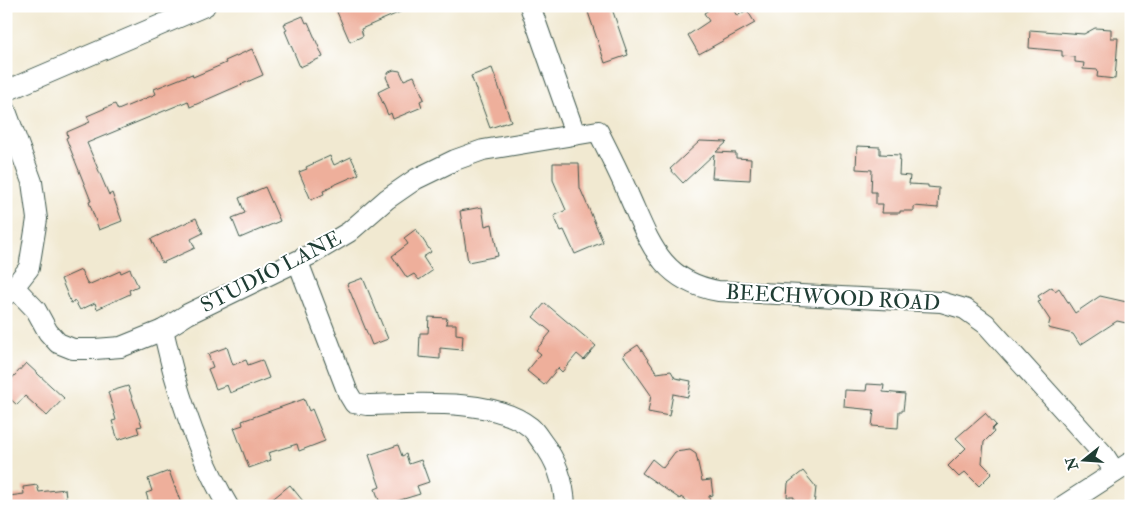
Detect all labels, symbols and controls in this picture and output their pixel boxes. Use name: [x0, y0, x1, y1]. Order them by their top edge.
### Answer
street label: STUDIO LANE: [196, 225, 346, 319]
street label: BEECHWOOD ROAD: [725, 279, 941, 317]
north arrow: [1060, 434, 1110, 484]
text: N: [1062, 455, 1082, 473]

